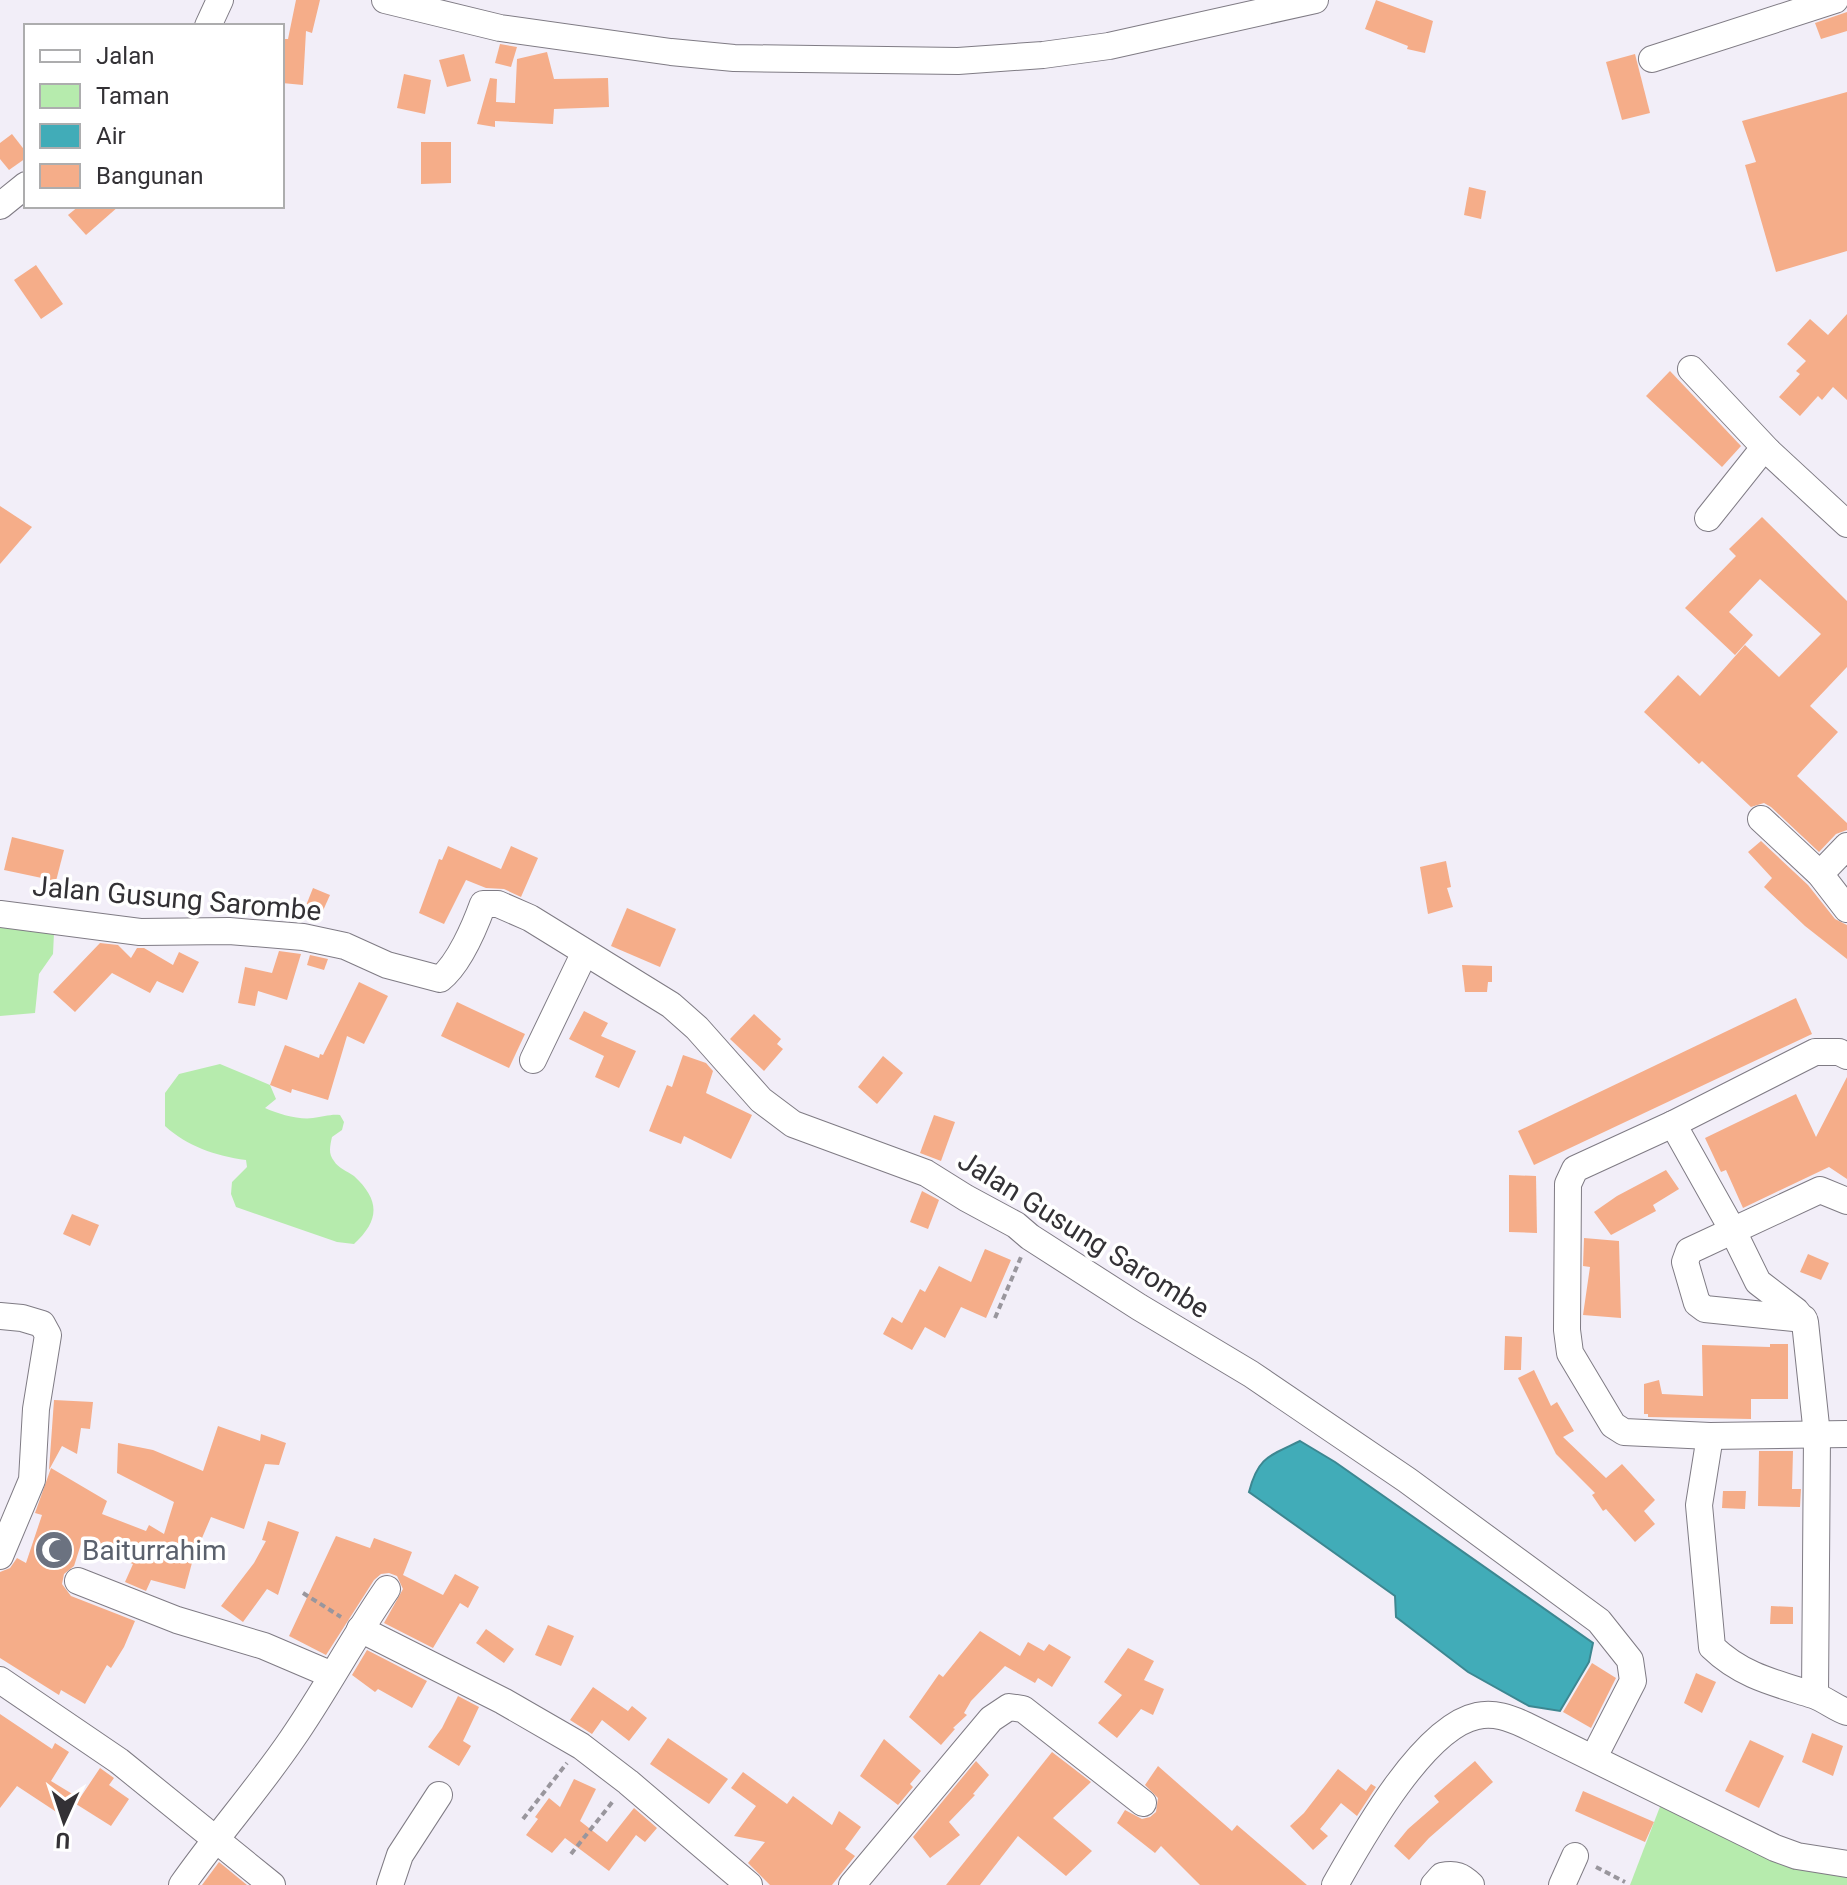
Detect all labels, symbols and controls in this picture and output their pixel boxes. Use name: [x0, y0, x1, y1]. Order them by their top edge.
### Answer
legend: [24, 24, 284, 208]
text: Jalan: [96, 42, 154, 70]
text: Taman: [96, 82, 169, 110]
text: Air: [96, 122, 126, 150]
text: Bangunan: [96, 162, 204, 190]
street label: Jalan Gusung Sarombe: [31, 869, 323, 928]
street label: Jalan Gusung Sarombe: [952, 1144, 1215, 1325]
mosque icon: Baiturrahim: [33, 1529, 75, 1571]
place label: Baiturrahim: [82, 1534, 227, 1567]
north arrow: [24, 1781, 104, 1861]
text: U: [55, 1828, 71, 1853]

